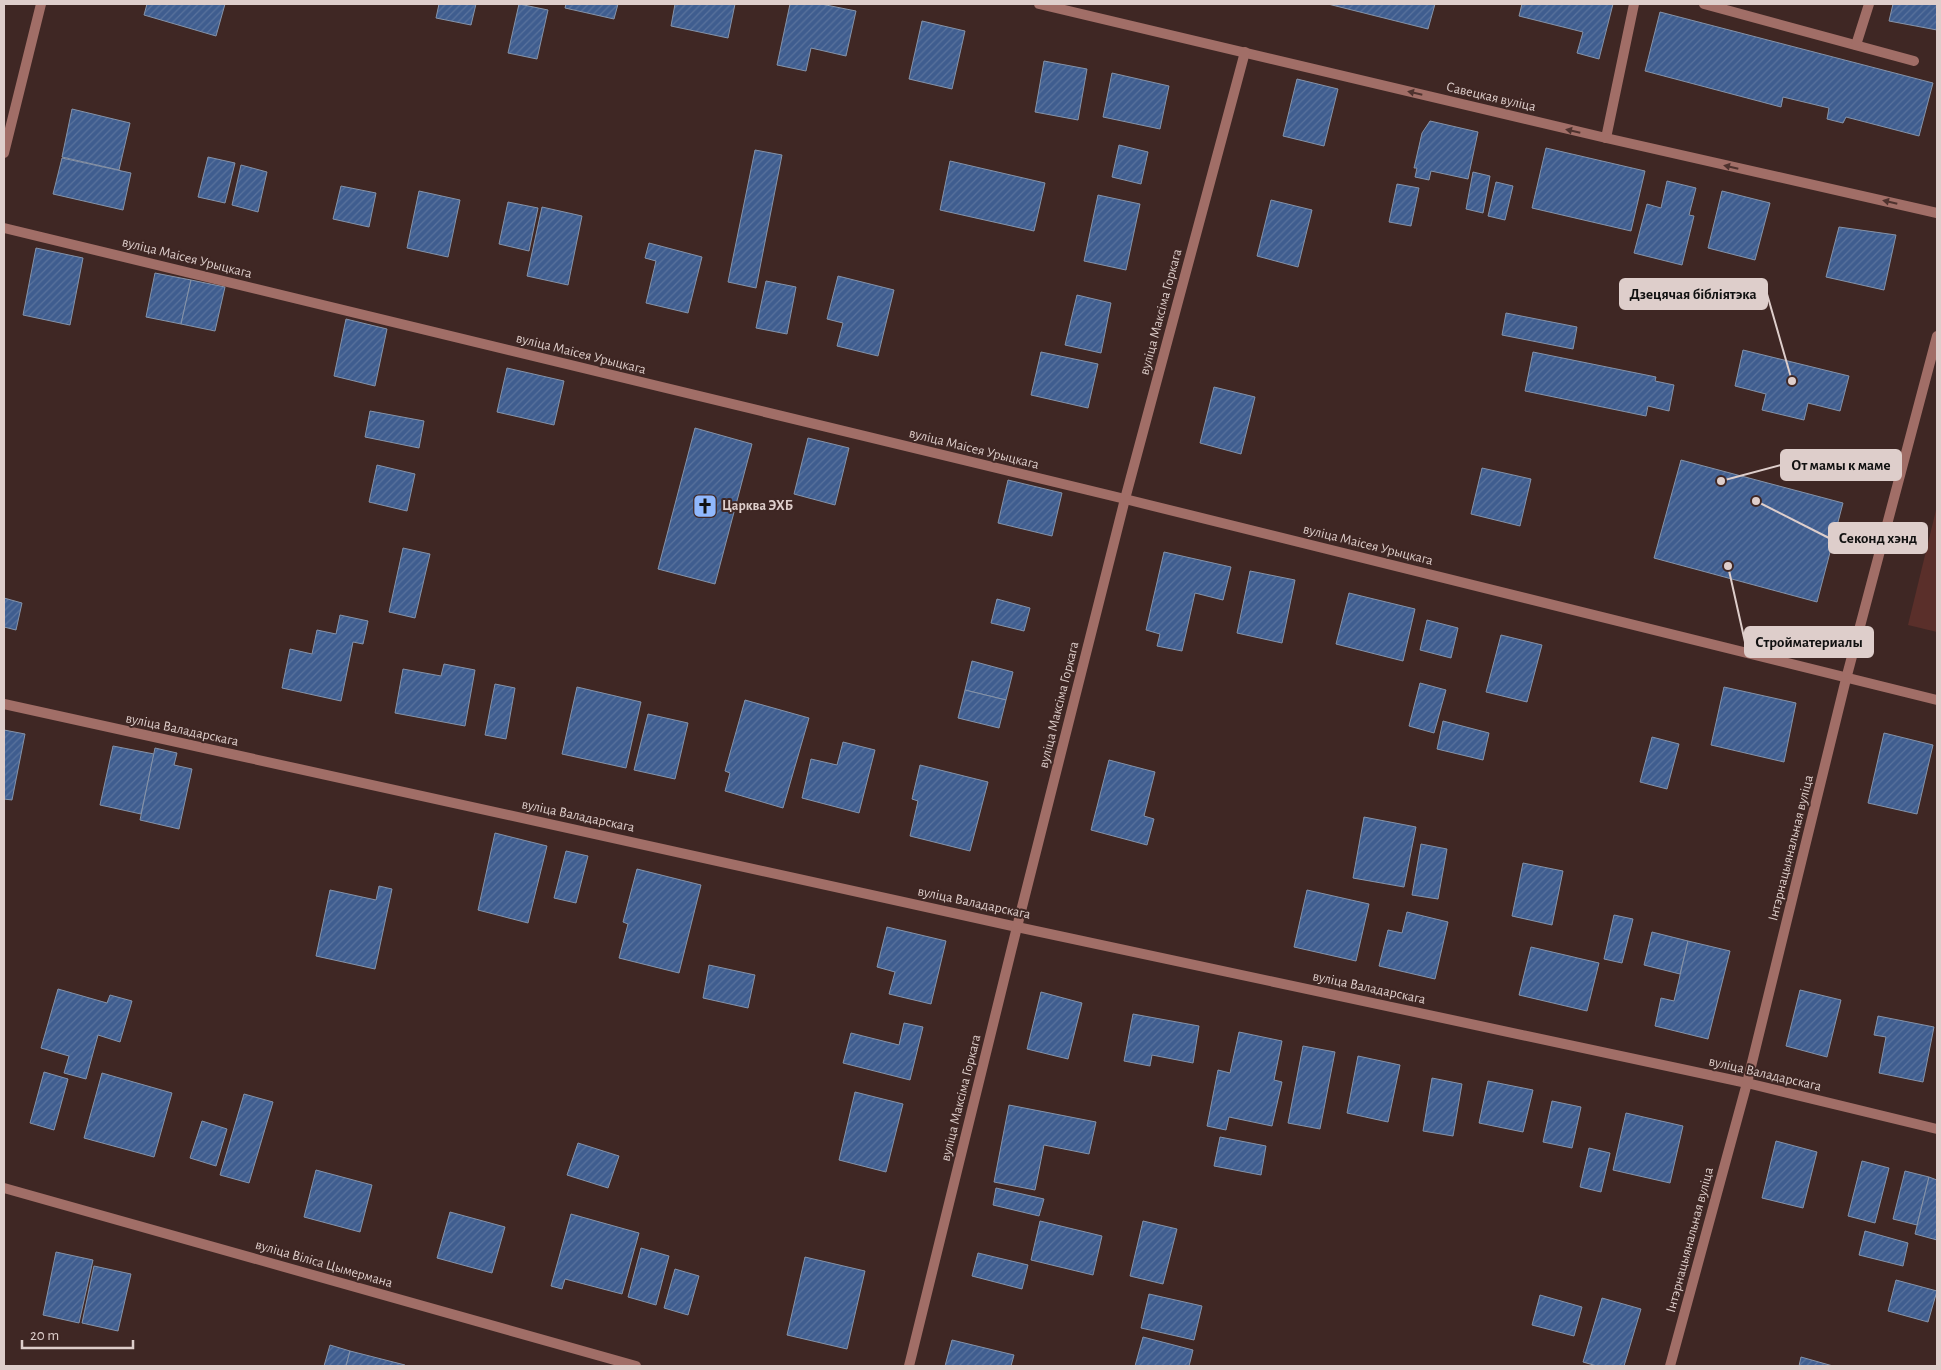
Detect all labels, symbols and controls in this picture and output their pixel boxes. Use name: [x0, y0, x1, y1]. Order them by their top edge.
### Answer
street label: Савецкая вуліца: [1445, 80, 1538, 114]
one-way arrow: [1407, 89, 1422, 97]
one-way arrow: [1565, 127, 1580, 135]
one-way arrow: [1723, 162, 1739, 170]
one-way arrow: [1882, 198, 1897, 206]
street label: вуліца Маісея Урыцкага: [121, 235, 254, 281]
street label: вуліца Максіма Горкага: [1137, 247, 1185, 377]
callout: Дзецячая бібліятэка: [1620, 279, 1767, 309]
text: Дзецячая бібліятэка: [1629, 287, 1757, 302]
street label: вуліца Маісея Урыцкага: [515, 331, 648, 377]
street label: вуліца Маісея Урыцкага: [908, 426, 1041, 472]
callout: От мамы к маме: [1781, 450, 1901, 480]
text: От мамы к маме: [1791, 458, 1891, 473]
church icon: Царква ЭХБ: [692, 493, 718, 519]
place label: Царква ЭХБ: [722, 499, 793, 513]
street label: вуліца Маісея Урыцкага: [1302, 522, 1435, 568]
callout: Секонд хэнд: [1829, 523, 1927, 553]
text: Секонд хэнд: [1839, 531, 1917, 546]
callout: Стройматериалы: [1745, 627, 1873, 657]
text: Стройматериалы: [1755, 635, 1863, 650]
street label: вуліца Максіма Горкага: [1036, 640, 1082, 770]
street label: вуліца Валадарскага: [124, 711, 240, 749]
street label: Інтэрнацыянальная вуліца: [1766, 773, 1816, 922]
street label: вуліца Валадарскага: [520, 797, 636, 835]
street label: вуліца Валадарскага: [916, 884, 1032, 922]
street label: вуліца Валадарскага: [1311, 969, 1427, 1007]
street label: вуліца Максіма Горкага: [938, 1033, 984, 1163]
street label: вуліца Валадарскага: [1707, 1054, 1823, 1094]
street label: Інтэрнацыянальная вуліца: [1664, 1165, 1716, 1314]
street label: вуліца Віліса Цымермана: [254, 1238, 395, 1290]
scale bar: [22, 1318, 134, 1350]
text: 20 m: [30, 1328, 59, 1343]

